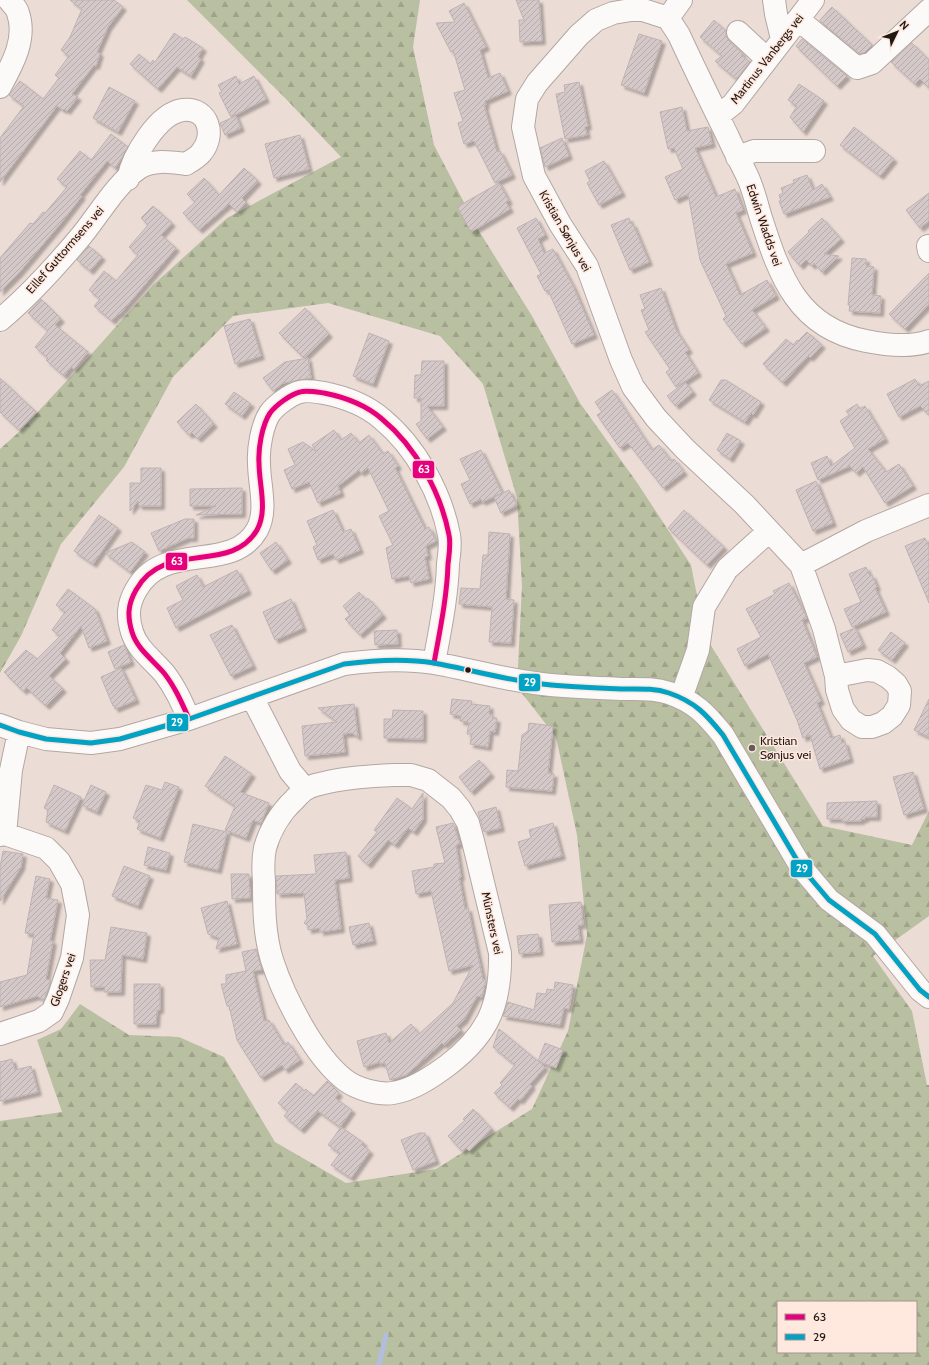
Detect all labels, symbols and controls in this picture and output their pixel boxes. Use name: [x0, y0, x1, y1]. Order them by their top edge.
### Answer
street label: Martinus Vanbergs vei: [727, 11, 807, 107]
north arrow: [877, 12, 917, 52]
text: N: [897, 18, 912, 33]
street label: Edwin Wadds vei: [743, 182, 786, 268]
street label: Kristian Sønjus vei: [536, 188, 595, 274]
street label: Eillef Guttormsens vei: [23, 203, 107, 297]
line badge: 63: [412, 460, 435, 479]
text: 63: [418, 462, 430, 476]
line badge: 63: [165, 552, 188, 571]
text: 63: [171, 554, 183, 568]
unlabelled marker: [463, 665, 473, 675]
line badge: 29: [518, 673, 541, 692]
text: 29: [524, 675, 536, 689]
line badge: 29: [166, 713, 189, 732]
text: 29: [171, 715, 183, 729]
place label: Kristian Sønjus vei: [760, 733, 811, 762]
marker: Kristian Sønjus vei: [747, 743, 757, 753]
line badge: 29: [790, 859, 813, 878]
text: 29: [796, 861, 808, 875]
street label: Münsters vei: [479, 890, 506, 956]
street label: Glogers vei: [46, 951, 79, 1008]
legend: [777, 1301, 917, 1353]
text: 63: [813, 1309, 826, 1324]
text: 29: [813, 1329, 826, 1344]

